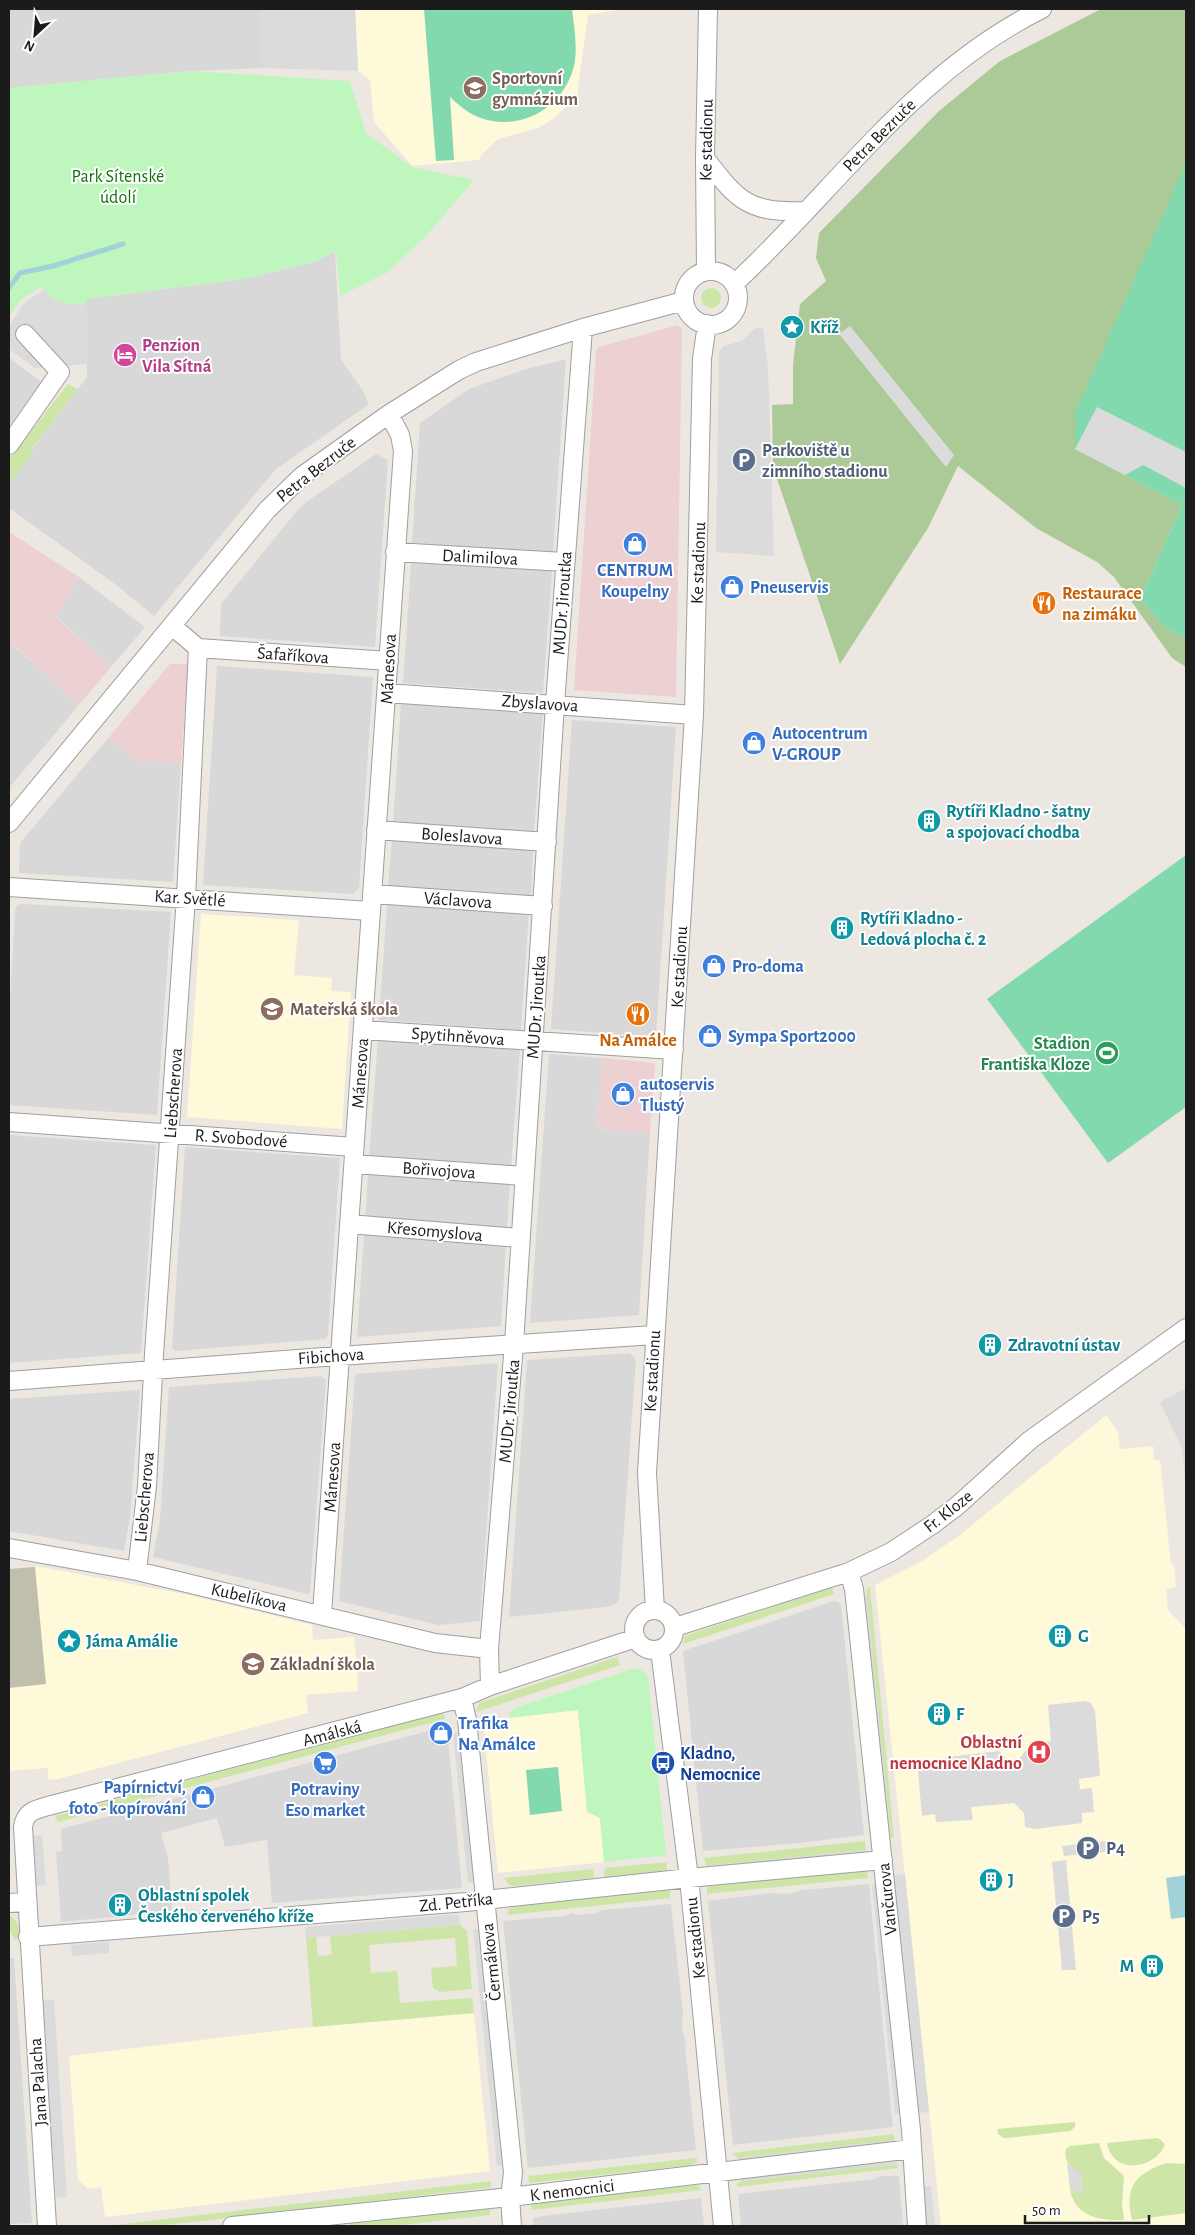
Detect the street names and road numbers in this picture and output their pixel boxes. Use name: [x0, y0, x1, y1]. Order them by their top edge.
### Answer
street label: Petra Bezruče: [840, 96, 920, 176]
street label: Ke stadionu: [697, 99, 717, 181]
street label: Petra Bezruče: [274, 433, 360, 506]
street label: Ke stadionu: [689, 522, 709, 604]
street label: Dalimilova: [441, 547, 518, 569]
street label: MUDr. Jiroutka: [550, 550, 576, 656]
street label: Mánesova: [378, 633, 400, 705]
street label: Šafaříkova: [256, 642, 330, 667]
street label: Zbyslavova: [501, 692, 579, 716]
street label: Boleslavova: [420, 825, 503, 849]
street label: Kar. Světlé: [154, 888, 226, 910]
street label: Václavova: [423, 890, 493, 912]
street label: Ke stadionu: [669, 926, 691, 1009]
street label: MUDr. Jiroutka: [524, 954, 550, 1060]
street label: Spytihněvova: [411, 1025, 505, 1049]
street label: Mánesova: [350, 1037, 372, 1109]
street label: Liebscherova: [162, 1047, 186, 1139]
street label: R. Svobodové: [194, 1127, 288, 1151]
street label: Bořivojova: [402, 1159, 476, 1183]
street label: Křesomyslova: [386, 1219, 484, 1245]
street label: Ke stadionu: [642, 1330, 664, 1413]
street label: Fibichova: [297, 1346, 365, 1368]
street label: MUDr. Jiroutka: [496, 1358, 524, 1464]
street label: Mánesova: [322, 1441, 344, 1513]
street label: Liebscherova: [132, 1451, 158, 1543]
street label: Fr. Kloze: [921, 1487, 977, 1536]
street label: Kubelíkova: [209, 1581, 288, 1615]
street label: Amálská: [301, 1717, 364, 1750]
street label: Vančurova: [875, 1862, 901, 1936]
street label: Zd. Petříka: [418, 1890, 494, 1916]
street label: Ke stadionu: [683, 1896, 709, 1980]
street label: Čermákova: [476, 1922, 505, 2002]
street label: Jana Palacha: [27, 2037, 51, 2127]
street label: K nemocnici: [529, 2177, 616, 2205]

